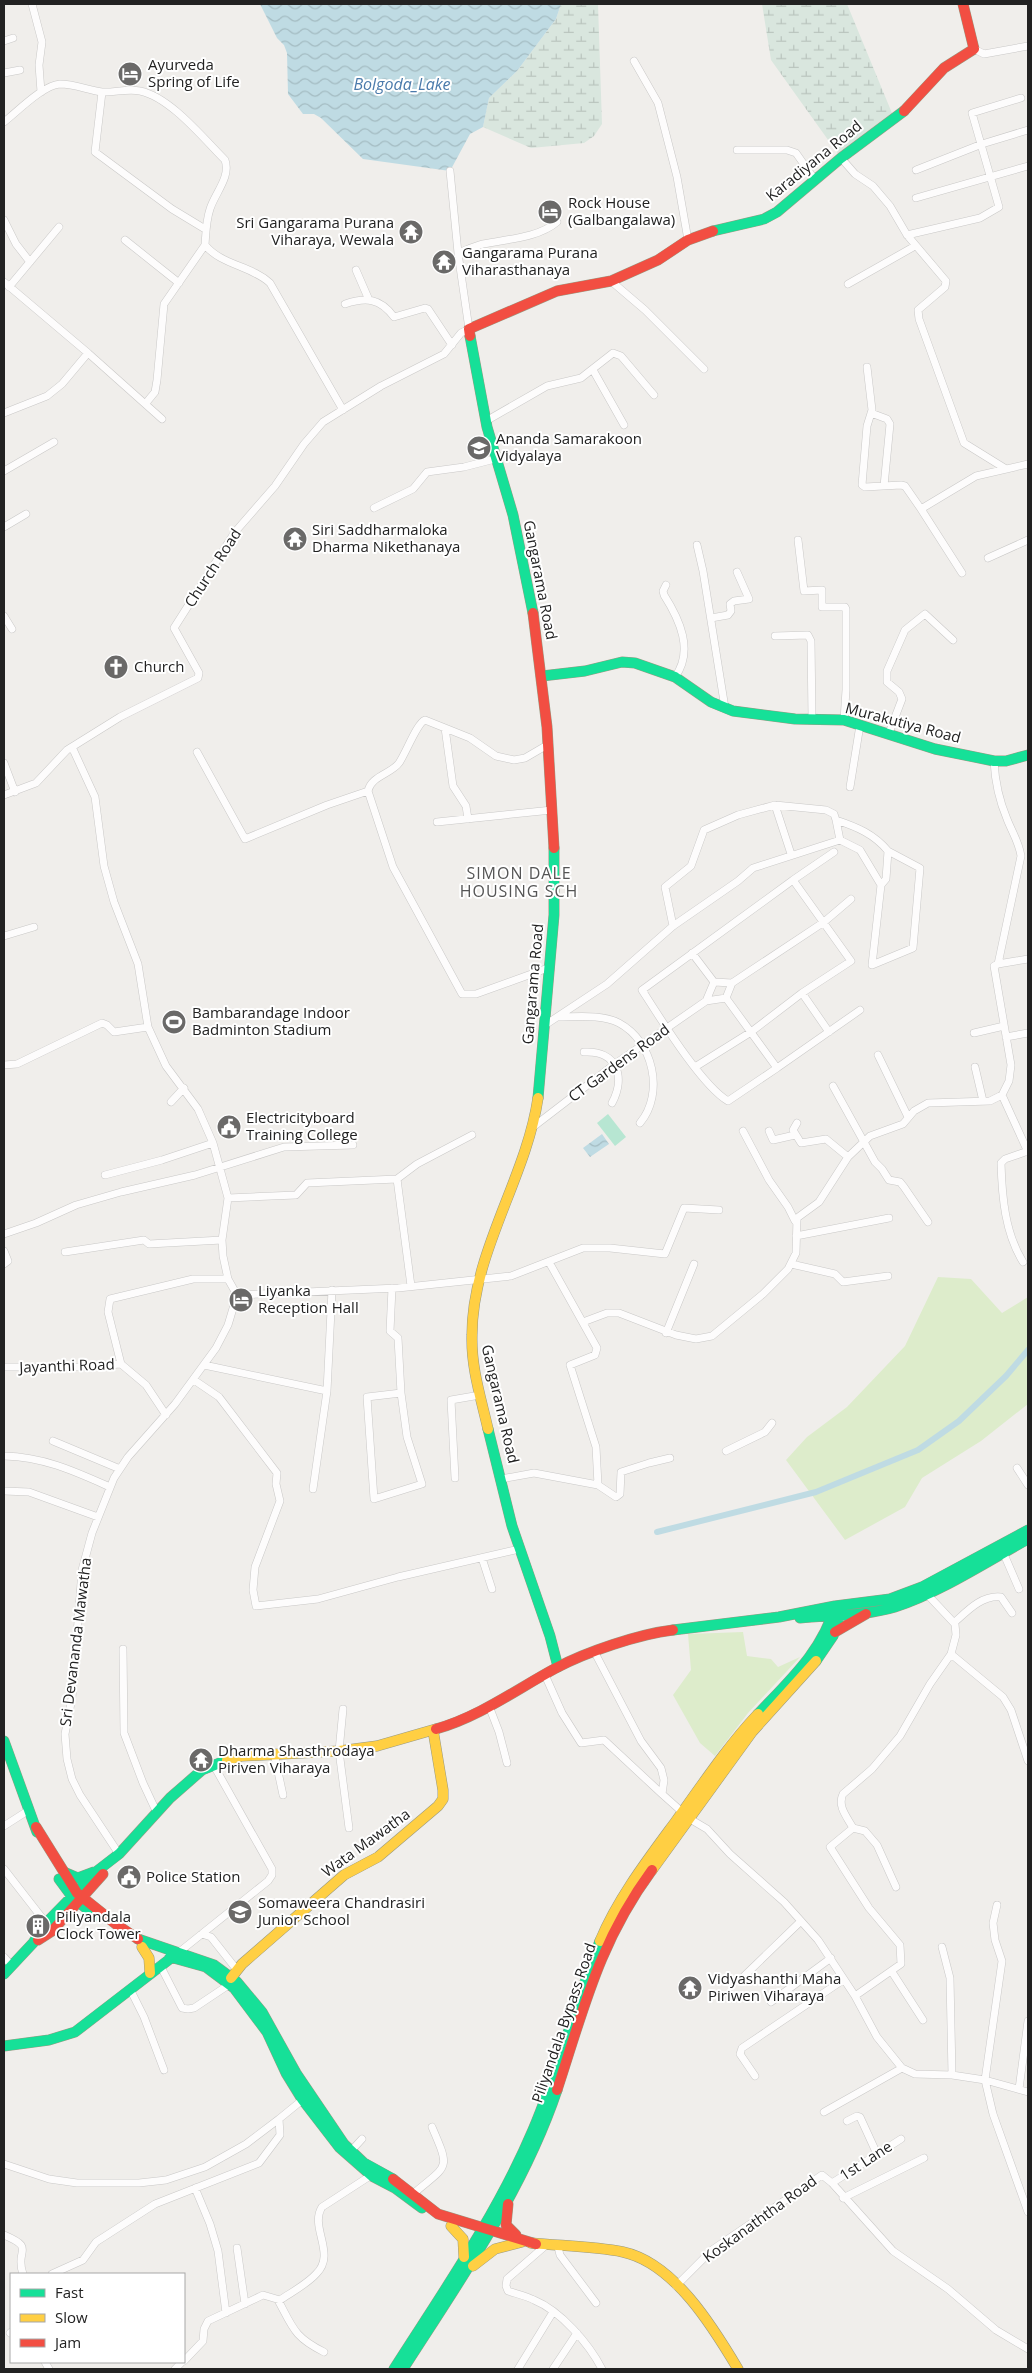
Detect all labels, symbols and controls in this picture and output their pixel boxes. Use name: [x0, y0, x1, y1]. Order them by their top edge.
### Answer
place label: Ayurveda Spring of Life: [148, 54, 240, 91]
hotel icon: Ayurveda Spring of Life: [117, 61, 143, 87]
water label: Bolgoda_Lake: [353, 73, 451, 95]
street label: Karadiyana Road: [761, 115, 866, 205]
place label: Rock House (Galbangalawa): [568, 192, 675, 229]
hotel icon: Rock House (Galbangalawa): [537, 199, 563, 225]
place label: Sri Gangarama Purana Viharaya, Wewala: [236, 212, 394, 249]
temple icon: Sri Gangarama Purana Viharaya, Wewala: [398, 219, 424, 245]
place label: Gangarama Purana Viharasthanaya: [462, 242, 598, 279]
temple icon: Gangarama Purana Viharasthanaya: [431, 249, 457, 275]
place label: Ananda Samarakoon Vidyalaya: [496, 428, 642, 465]
school or university icon: Ananda Samarakoon Vidyalaya: [466, 435, 492, 461]
street label: Gangarama Road: [520, 518, 562, 641]
place label: Siri Saddharmaloka Dharma Nikethanaya: [312, 519, 460, 556]
street label: Church Road: [179, 524, 245, 611]
temple icon: Siri Saddharmaloka Dharma Nikethanaya: [282, 526, 308, 552]
church icon: Church: [103, 654, 129, 680]
place label: Church: [134, 656, 184, 676]
street label: Murakutiya Road: [843, 697, 963, 747]
district label: SIMON DALE HOUSING SCH: [460, 862, 578, 902]
street label: Gangarama Road: [517, 923, 547, 1045]
place label: Bambarandage Indoor Badminton Stadium: [192, 1002, 350, 1039]
sports icon: Bambarandage Indoor Badminton Stadium: [161, 1009, 187, 1035]
street label: CT Gardens Road: [564, 1019, 673, 1106]
place label: Electricityboard Training College: [246, 1107, 358, 1144]
public building icon: Electricityboard Training College: [216, 1114, 242, 1140]
place label: Liyanka Reception Hall: [258, 1280, 359, 1317]
hotel icon: Liyanka Reception Hall: [228, 1287, 254, 1313]
street label: Gangarama Road: [478, 1342, 524, 1465]
street label: Jayanthi Road: [17, 1353, 115, 1377]
street label: Sri Devananda Mawatha: [55, 1556, 95, 1727]
place label: Dharma Shasthrodaya Piriven Viharaya: [218, 1740, 375, 1777]
temple icon: Dharma Shasthrodaya Piriven Viharaya: [188, 1747, 214, 1773]
street label: Wata Mawatha: [317, 1803, 414, 1881]
public building icon: Police Station: [116, 1864, 142, 1890]
place label: Police Station: [146, 1866, 240, 1886]
place label: Somaweera Chandrasiri Junior School: [256, 1892, 425, 1929]
school or university icon: Somaweera Chandrasiri Junior School: [227, 1899, 253, 1925]
place label: Piliyandala Clock Tower: [56, 1906, 141, 1943]
building icon: Piliyandala Clock Tower: [25, 1913, 51, 1939]
street label: Piliyandala Bypass Road: [526, 1940, 600, 2105]
place label: Vidyashanthi Maha Piriwen Viharaya: [708, 1968, 841, 2005]
temple icon: Vidyashanthi Maha Piriwen Viharaya: [677, 1975, 703, 2001]
street label: 1st Lane: [835, 2136, 896, 2185]
street label: Koskanaththa Road: [698, 2170, 820, 2266]
legend: [10, 2273, 185, 2363]
text: Fast: [55, 2282, 84, 2302]
text: Slow: [55, 2307, 88, 2327]
text: Jam: [53, 2332, 81, 2352]

